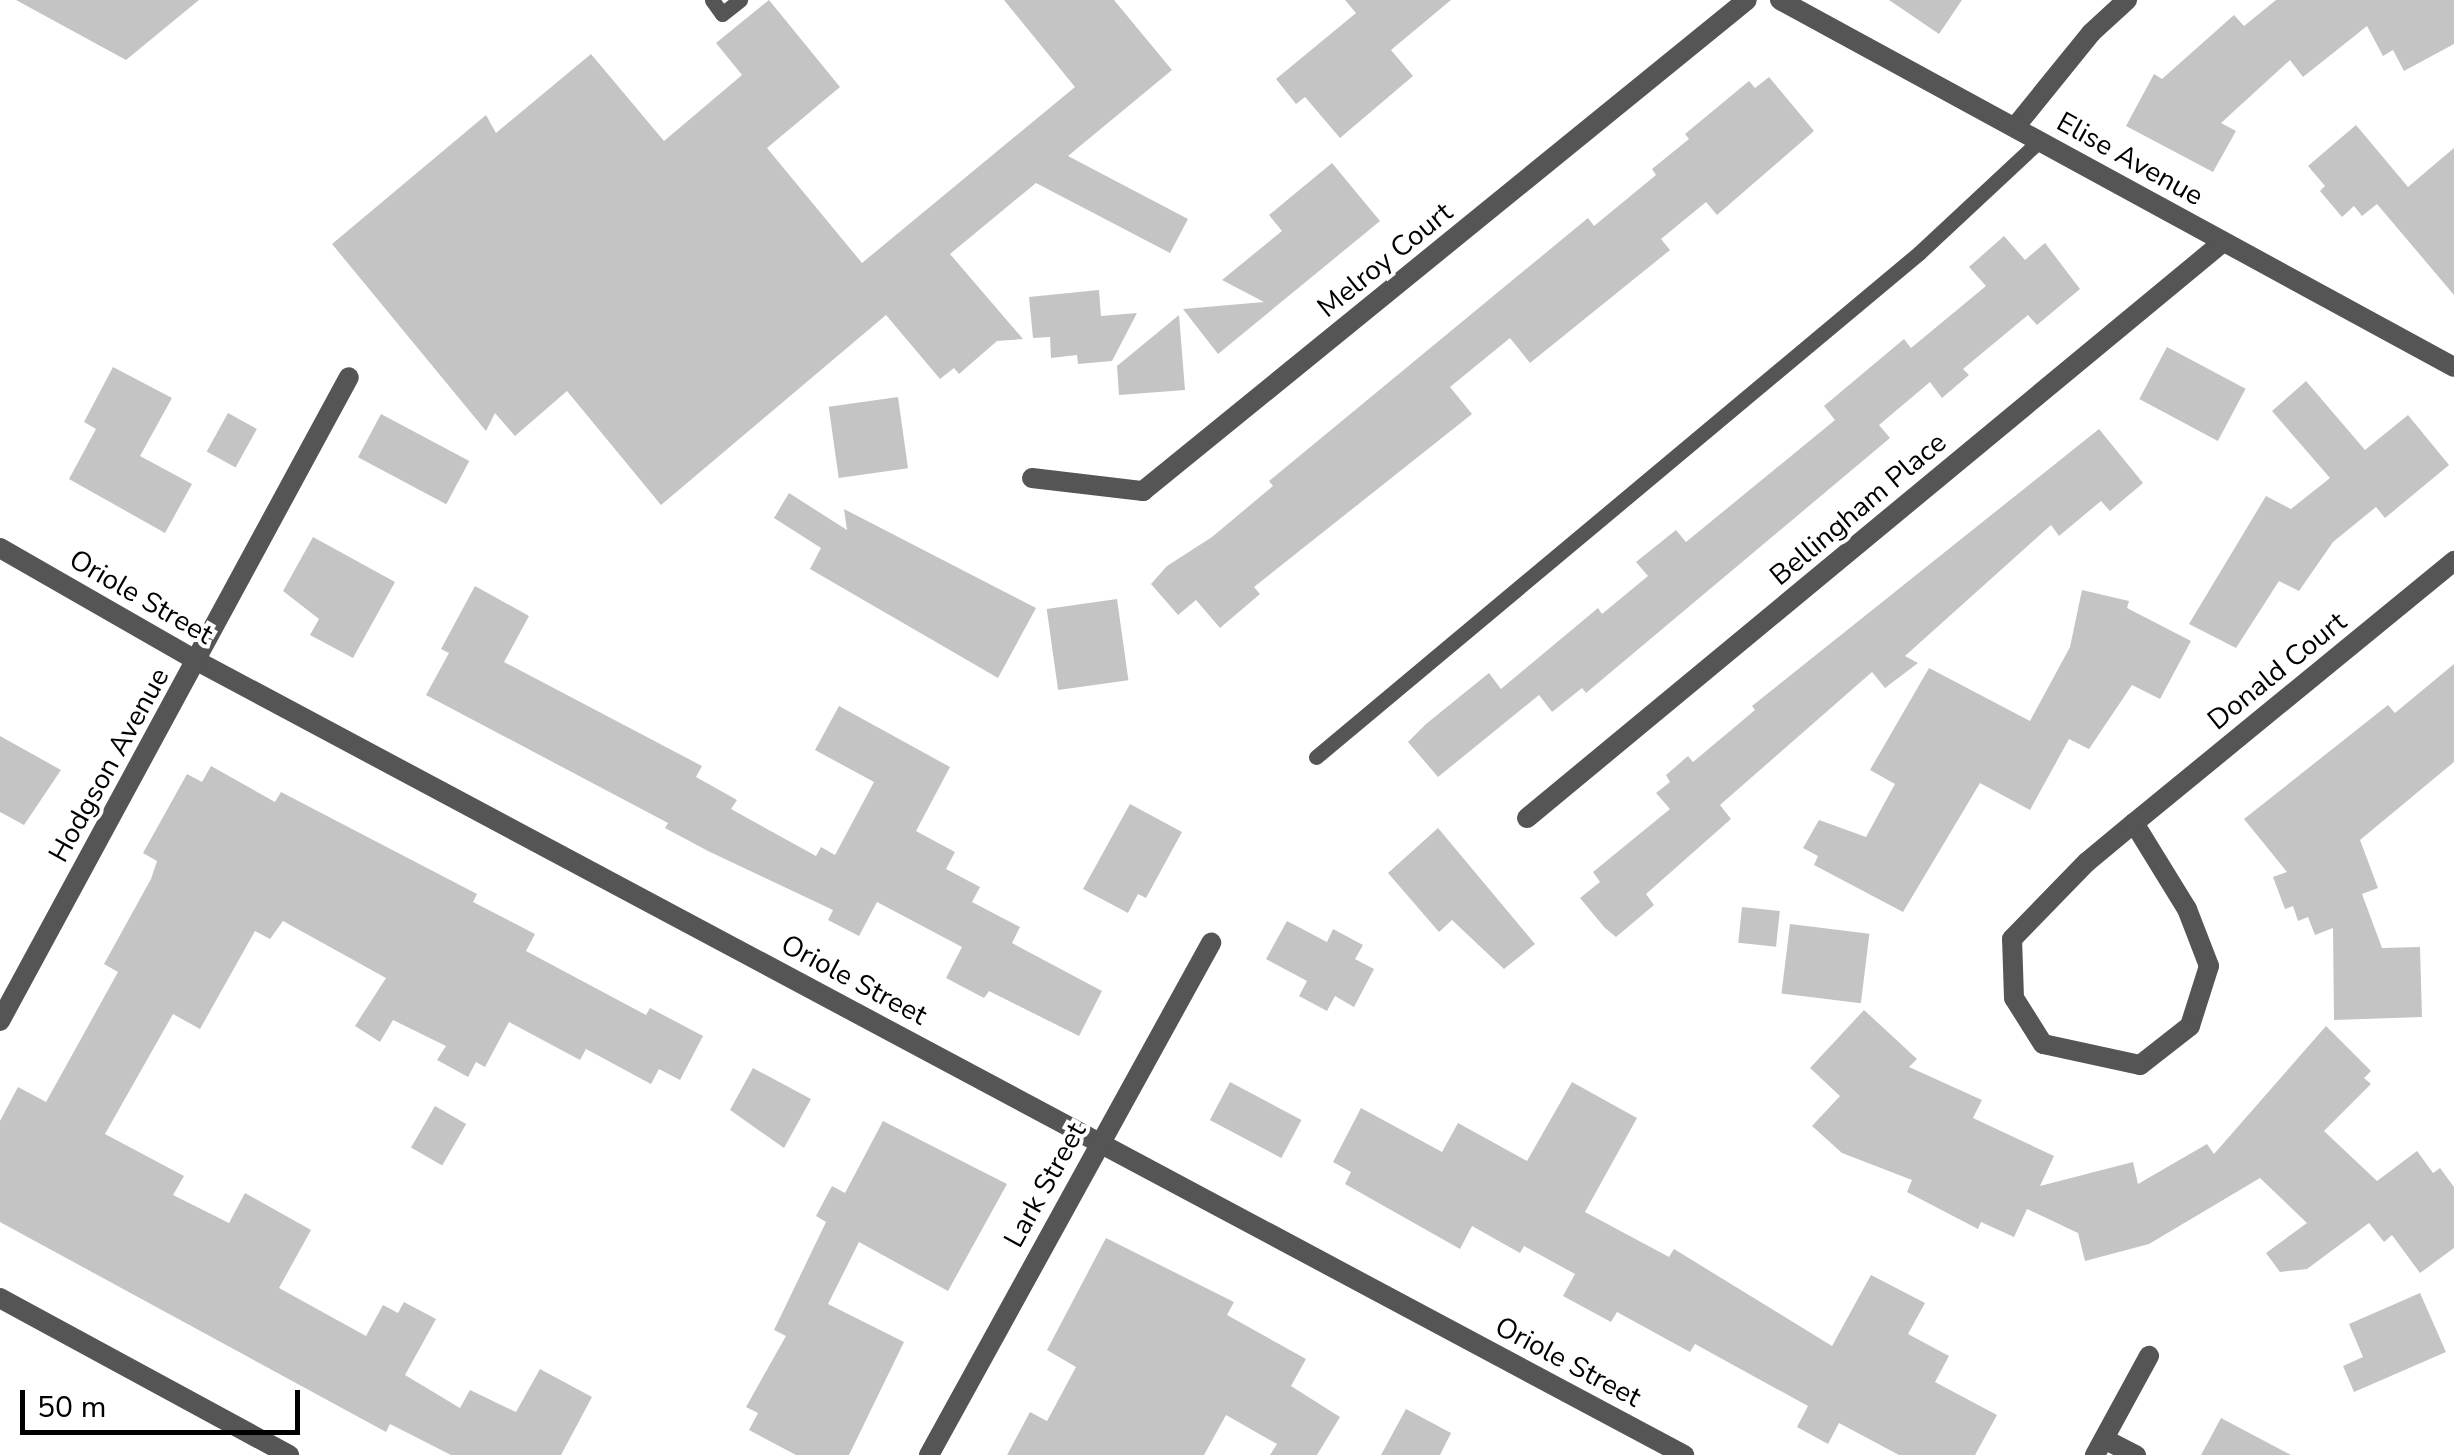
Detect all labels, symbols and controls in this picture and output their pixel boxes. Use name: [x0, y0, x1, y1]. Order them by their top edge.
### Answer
street label: Elise Avenue: [2051, 105, 2209, 213]
street label: Melroy Court: [1311, 195, 1459, 325]
street label: Bellingham Place: [1763, 426, 1953, 592]
street label: Oriole Street: [63, 542, 219, 652]
street label: Donald Court: [2201, 605, 2353, 737]
street label: Hodgson Avenue: [42, 662, 176, 868]
street label: Oriole Street: [775, 928, 933, 1032]
street label: Lark Street: [997, 1117, 1093, 1253]
street label: Oriole Street: [1489, 1310, 1647, 1414]
scale bar: [25, 1370, 305, 1432]
text: 50 m: [37, 1387, 106, 1428]

